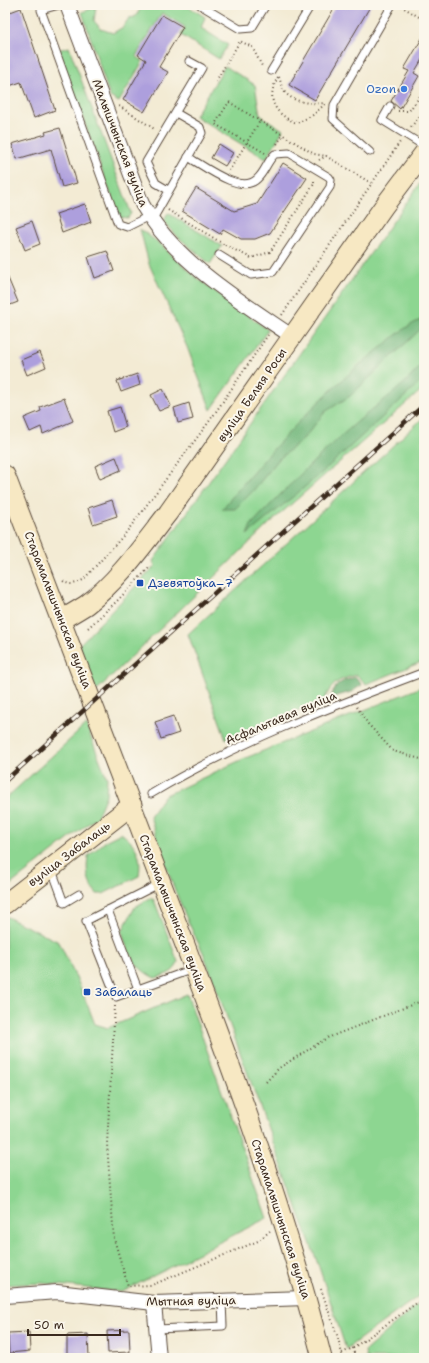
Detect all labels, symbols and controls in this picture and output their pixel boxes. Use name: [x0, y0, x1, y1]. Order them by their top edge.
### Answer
street label: Малышчынская вуліца: [88, 77, 152, 210]
place label: Ozon: [366, 81, 396, 97]
marker: Ozon: [399, 84, 409, 94]
street label: вуліца Белыя Росы: [214, 345, 290, 445]
street label: Старамалышчынская вуліца: [21, 529, 96, 692]
place label: Дзевятоўка–7: [148, 575, 233, 591]
marker: Дзевятоўка–7: [135, 578, 145, 588]
street label: Асфальтавая вуліца: [223, 687, 339, 749]
street label: вуліца Забалаць: [25, 818, 113, 890]
street label: Старамалышчынская вуліца: [136, 832, 211, 995]
place label: Забалаць: [95, 984, 152, 1000]
marker: Забалаць: [82, 987, 92, 997]
street label: Старамалышчынская вуліца: [248, 1137, 315, 1302]
street label: Мытная вуліца: [146, 1292, 236, 1310]
scale bar: [28, 1311, 120, 1337]
text: 50 m: [34, 1317, 64, 1333]

